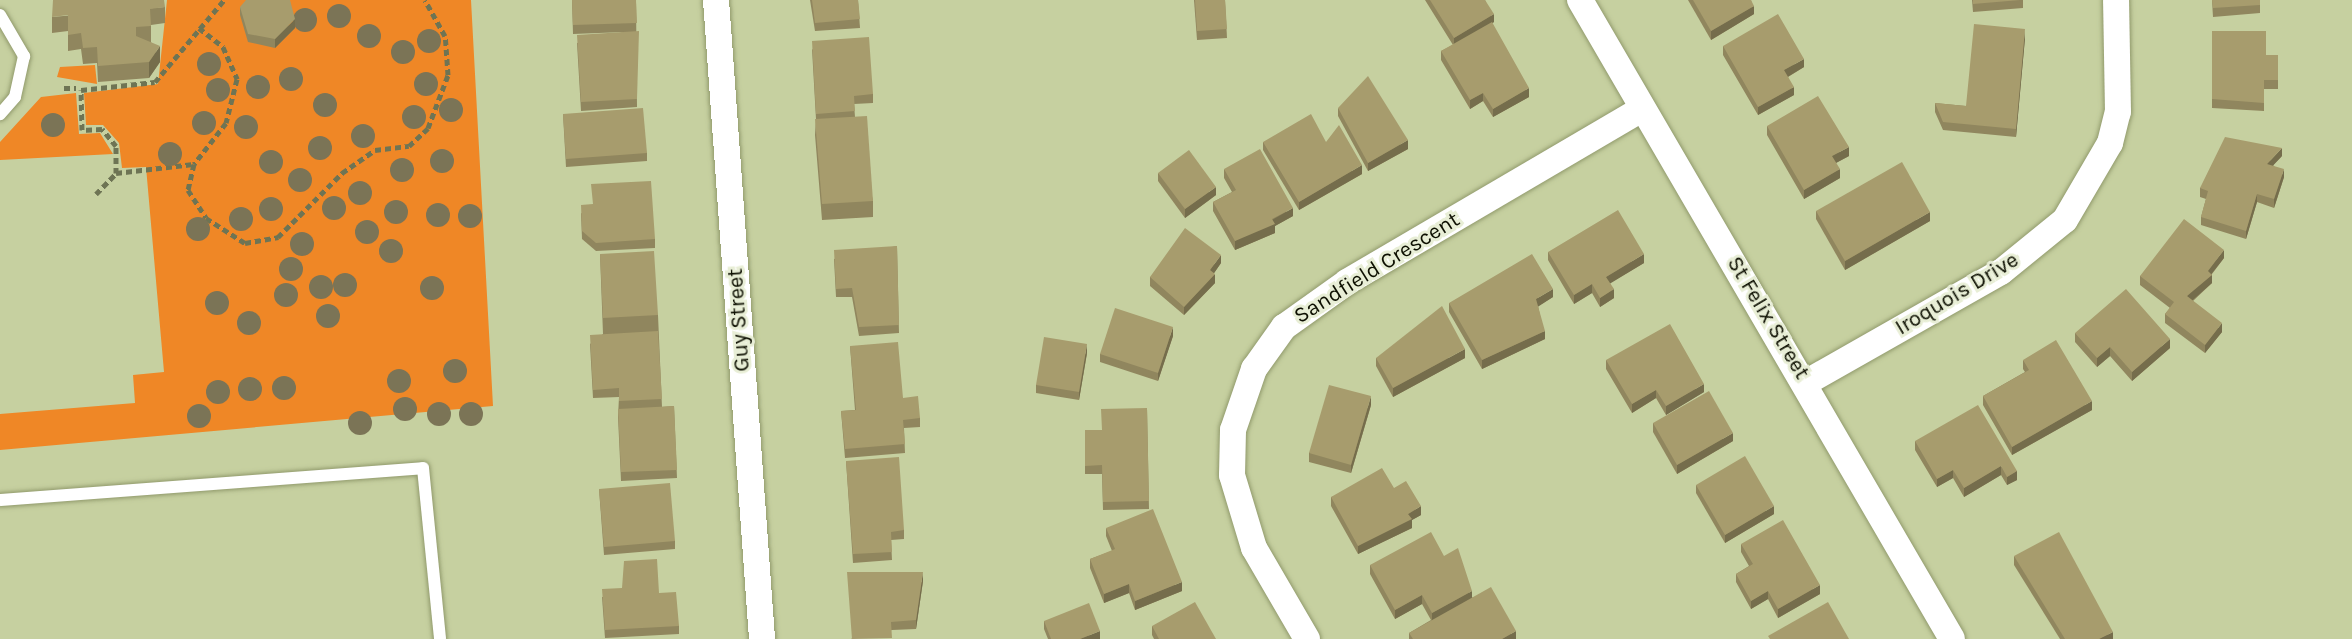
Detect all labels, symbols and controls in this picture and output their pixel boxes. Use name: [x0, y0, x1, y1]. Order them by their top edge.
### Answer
street label: Sandfield Crescent: [1289, 206, 1465, 330]
street label: Iroquois Drive: [1891, 247, 2023, 341]
street label: St Felix Street: [1721, 252, 1815, 384]
street label: Guy Street: [722, 268, 756, 372]

